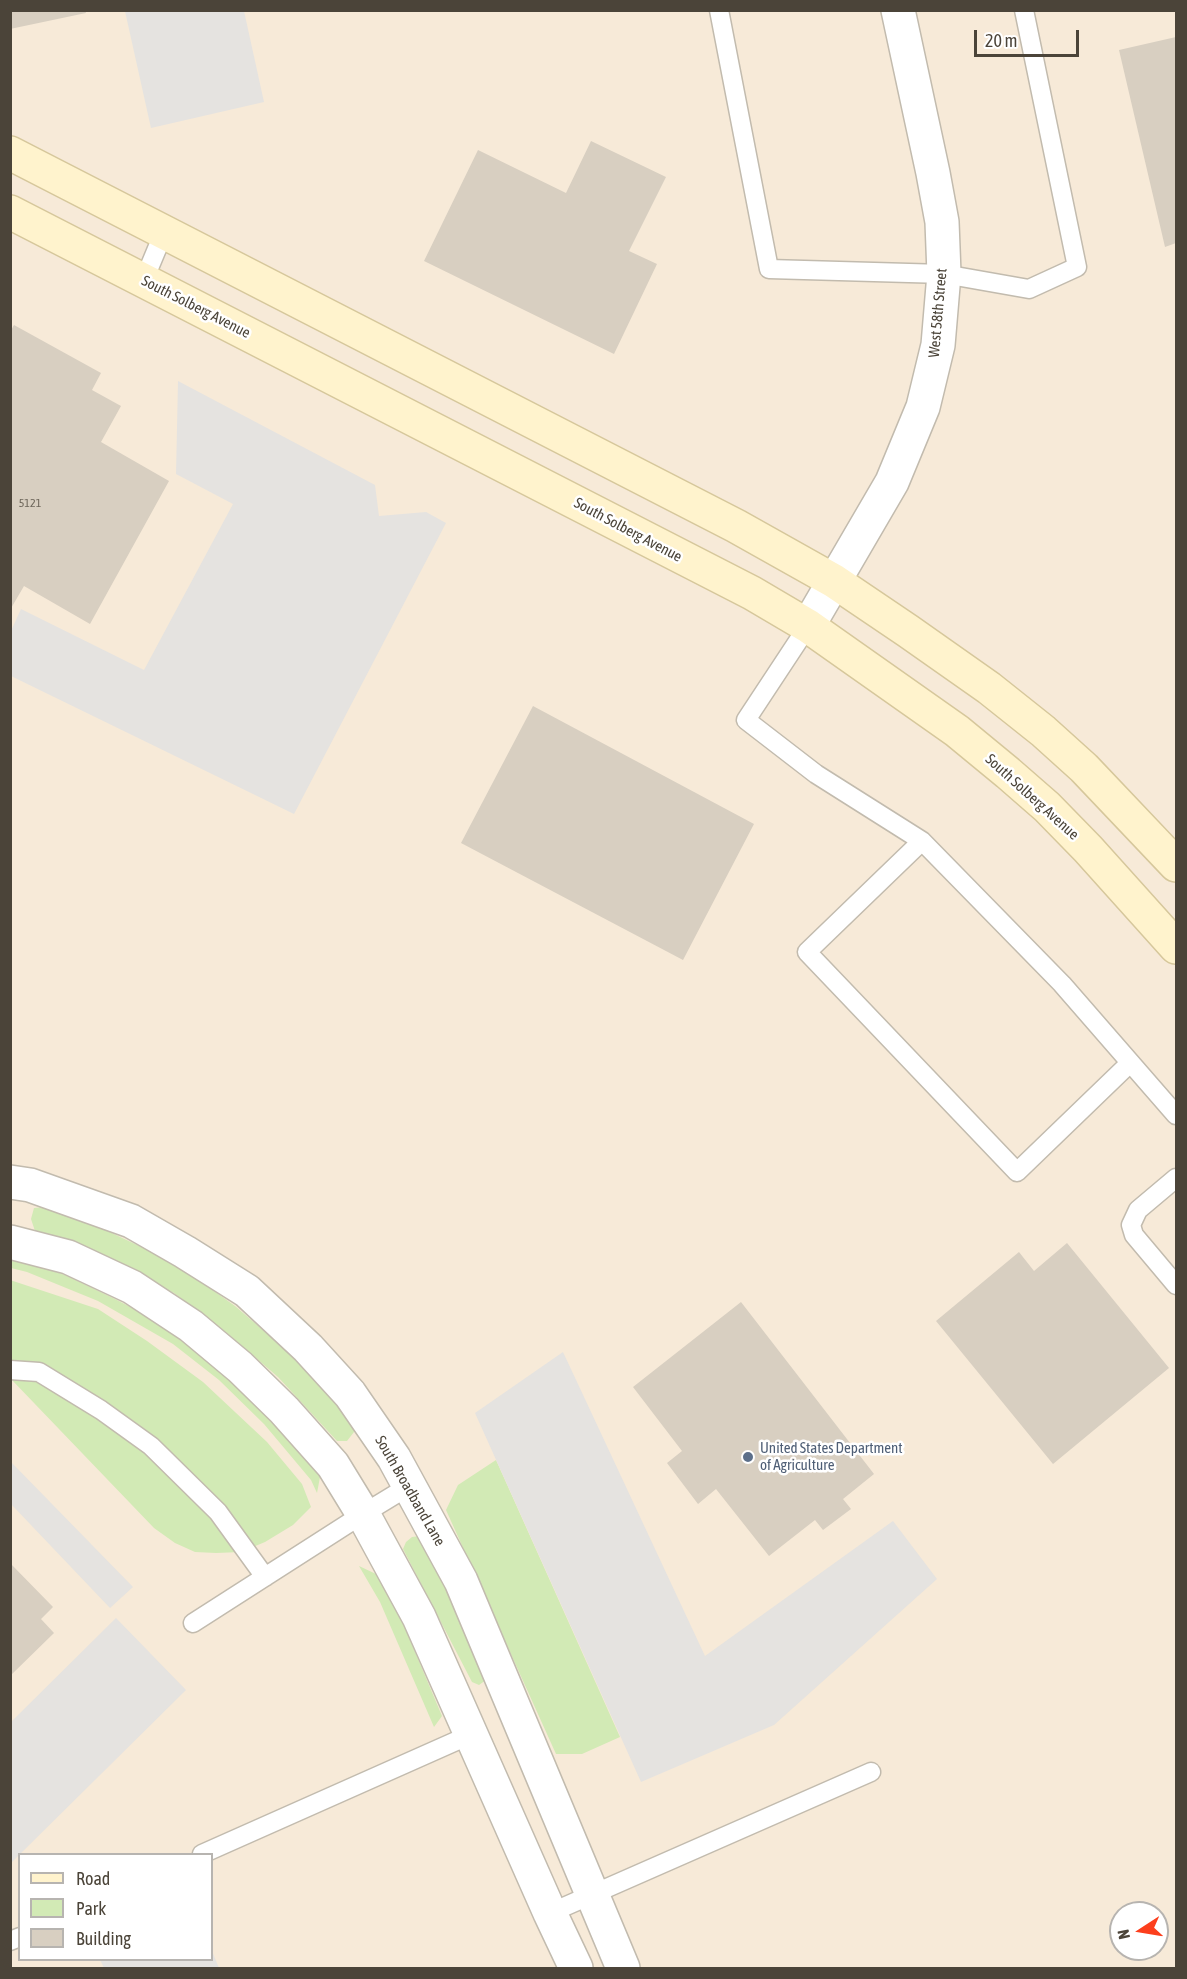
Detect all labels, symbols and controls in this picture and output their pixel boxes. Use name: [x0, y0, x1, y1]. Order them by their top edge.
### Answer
scale bar: [977, 18, 1082, 56]
text: 20 m: [985, 30, 1017, 51]
street label: West 58th Street: [925, 268, 951, 358]
street label: South Solberg Avenue: [139, 272, 253, 342]
street label: South Solberg Avenue: [571, 494, 685, 566]
house number: 5121: [19, 496, 41, 510]
street label: South Solberg Avenue: [982, 750, 1082, 844]
street label: South Broadband Lane: [371, 1433, 449, 1549]
place label: United States Department of Agriculture: [760, 1439, 903, 1474]
marker: United States Department of Agriculture: [741, 1450, 755, 1464]
legend: [18, 1853, 213, 1961]
text: Road: [76, 1868, 110, 1889]
text: Park: [76, 1898, 106, 1919]
north arrow: [1109, 1901, 1169, 1961]
text: Building: [76, 1928, 131, 1949]
text: N: [1114, 1928, 1133, 1941]

